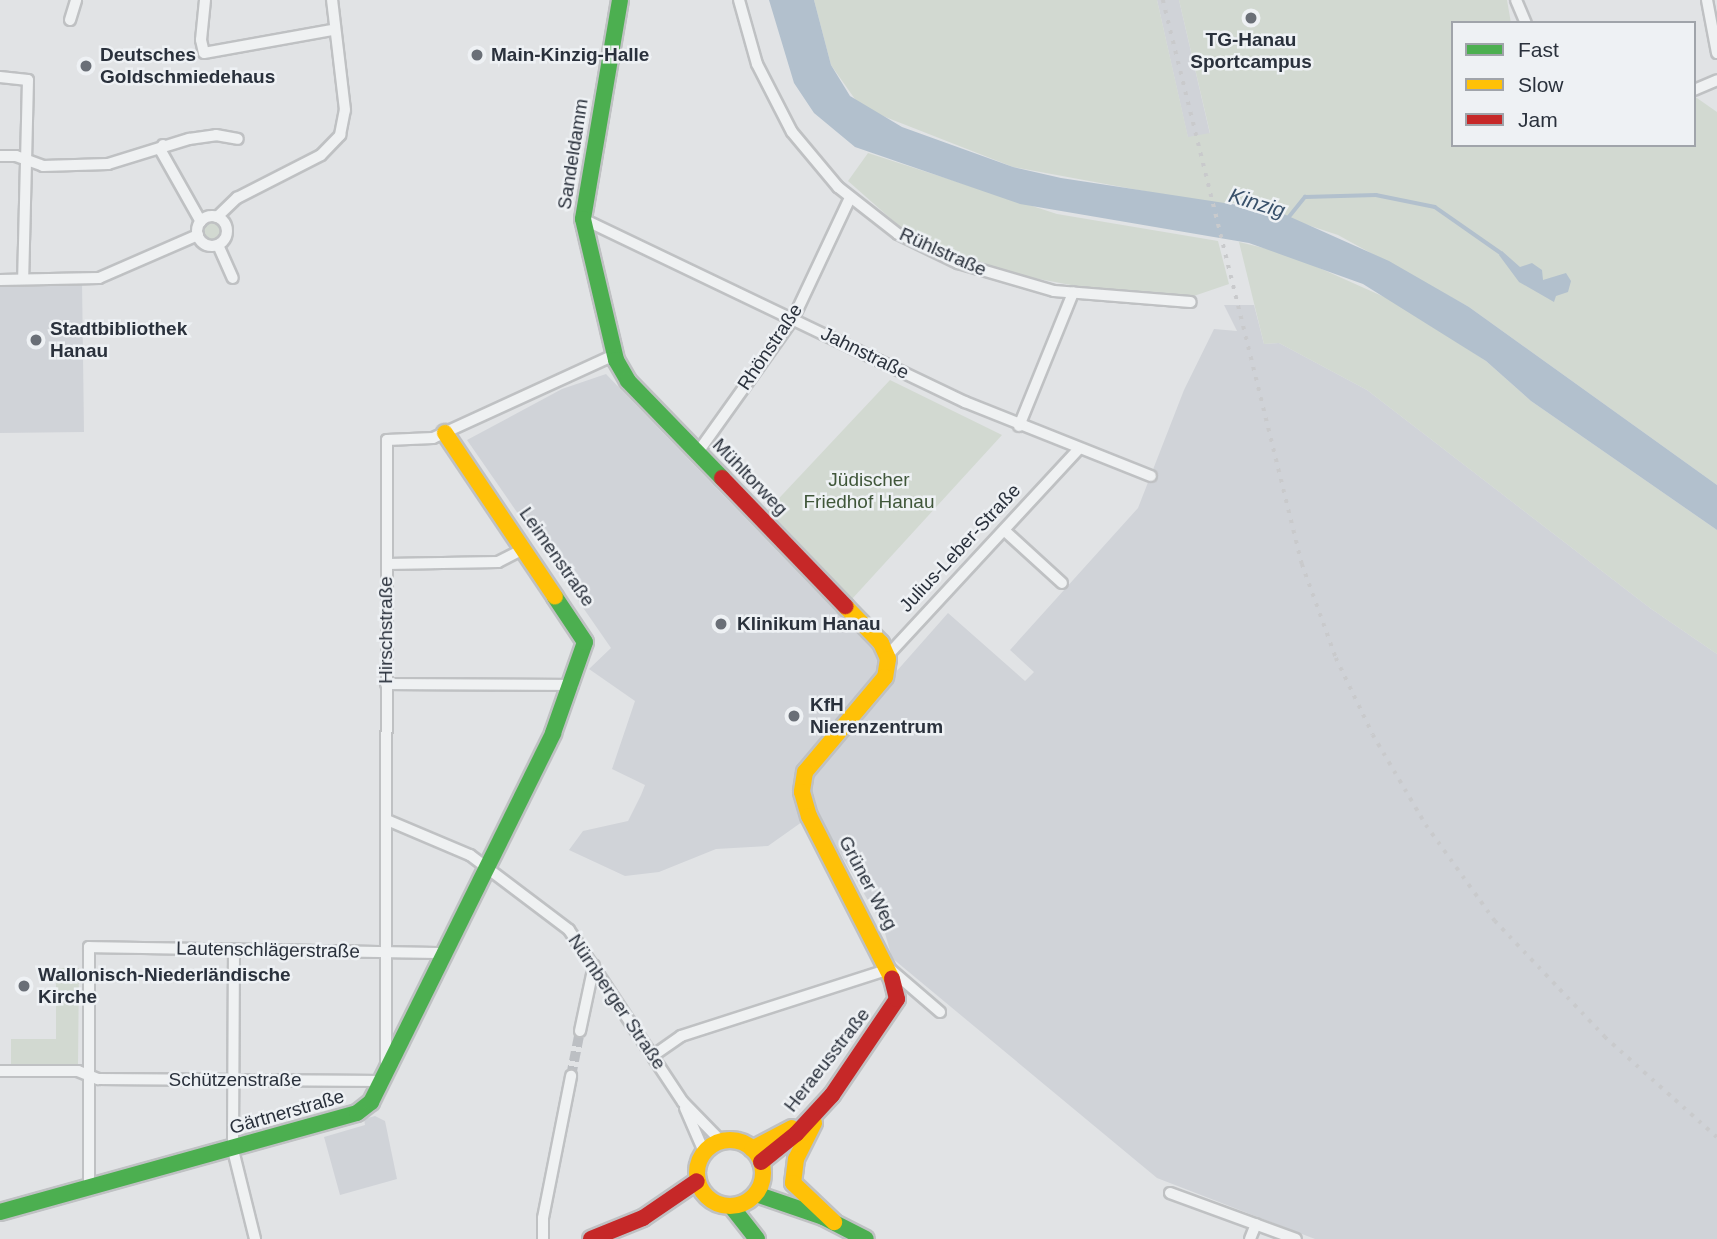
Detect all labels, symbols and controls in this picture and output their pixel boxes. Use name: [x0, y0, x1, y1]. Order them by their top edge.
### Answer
marker: TG-Hanau Sportcampus: [1243, 10, 1259, 26]
legend: [1451, 21, 1696, 147]
place label: TG-Hanau Sportcampus: [1190, 29, 1312, 73]
text: Fast: [1518, 38, 1559, 61]
place label: Deutsches Goldschmiedehaus: [100, 44, 275, 88]
place label: Main-Kinzig-Halle: [491, 44, 649, 66]
marker: Main-Kinzig-Halle: [469, 47, 485, 63]
marker: Deutsches Goldschmiedehaus: [78, 58, 94, 74]
text: Slow: [1518, 73, 1564, 96]
street label: Sandeldamm: [553, 97, 593, 211]
text: Jam: [1518, 108, 1558, 131]
water label: Kinzig: [1226, 183, 1288, 223]
street label: Rühlstraße: [896, 223, 990, 281]
street label: Rhönstraße: [733, 299, 807, 395]
place label: Stadtbibliothek Hanau: [50, 318, 187, 362]
street label: Jahnstraße: [817, 322, 913, 384]
marker: Stadtbibliothek Hanau: [28, 332, 44, 348]
street label: Mühltorweg: [708, 434, 792, 520]
park label: Jüdischer Friedhof Hanau: [804, 469, 934, 513]
street label: Julius-Leber-Straße: [895, 479, 1025, 617]
street label: Leimenstraße: [514, 503, 600, 611]
street label: Hirschstraße: [375, 576, 397, 684]
place label: Klinikum Hanau: [737, 613, 881, 635]
marker: Klinikum Hanau: [711, 614, 731, 634]
place label: KfH Nierenzentrum: [810, 694, 943, 738]
marker: KfH Nierenzentrum: [784, 706, 804, 726]
street label: Grüner Weg: [834, 832, 902, 934]
street label: Nürnberger Straße: [563, 930, 671, 1074]
street label: Lautenschlägerstraße: [176, 937, 360, 963]
place label: Wallonisch-Niederländische Kirche: [38, 964, 291, 1008]
marker: Wallonisch-Niederländische Kirche: [16, 978, 32, 994]
street label: Heraeusstraße: [779, 1003, 875, 1117]
street label: Schützenstraße: [168, 1069, 302, 1091]
street label: Gärtnerstraße: [227, 1085, 347, 1139]

